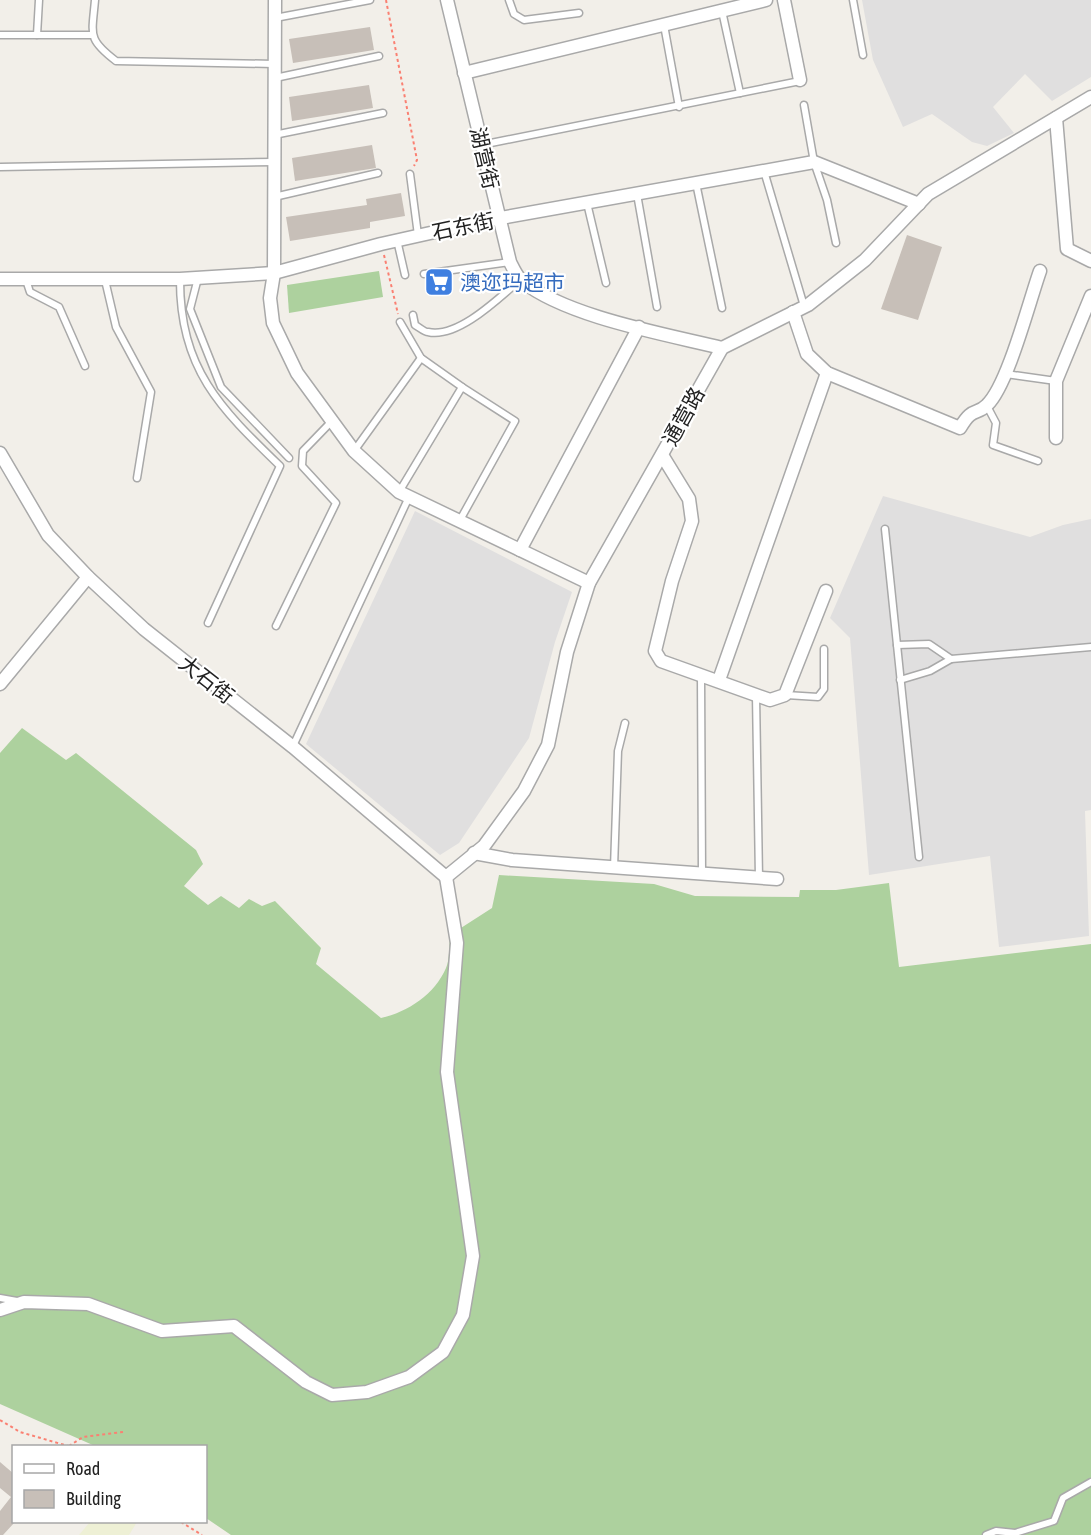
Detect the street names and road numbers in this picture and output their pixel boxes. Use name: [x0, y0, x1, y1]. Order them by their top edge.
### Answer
street label: 湖营街: [466, 125, 504, 191]
street label: 石东街: [430, 208, 496, 244]
street label: 通营路: [657, 383, 709, 449]
street label: 大石街: [175, 650, 239, 708]

